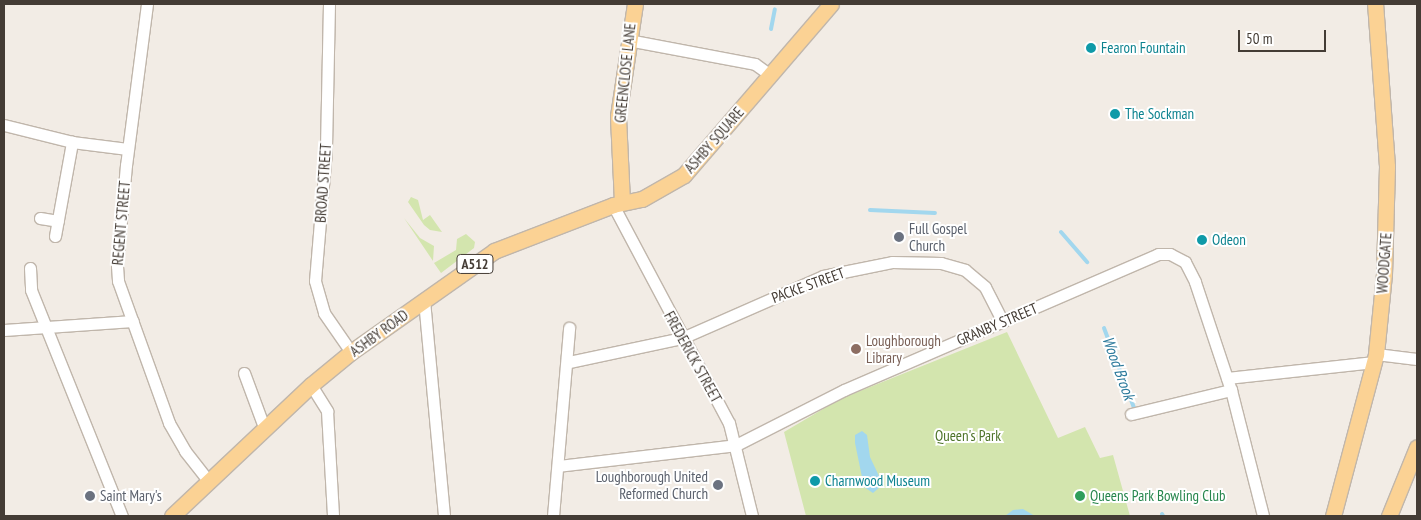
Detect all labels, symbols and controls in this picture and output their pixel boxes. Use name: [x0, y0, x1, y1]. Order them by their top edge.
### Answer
scale bar: [1241, 20, 1328, 52]
street label: GREENCLOSE LANE: [611, 22, 639, 124]
text: 50 m: [1246, 29, 1272, 48]
place label: Fearon Fountain: [1101, 39, 1185, 57]
marker: Fearon Fountain: [1085, 42, 1097, 54]
street label: ASHBY SQUARE: [680, 103, 748, 177]
place label: The Sockman: [1125, 105, 1194, 123]
marker: The Sockman: [1109, 108, 1121, 120]
street label: BROAD STREET: [311, 143, 335, 223]
street label: REGENT STREET: [108, 180, 134, 266]
place label: Full Gospel Church: [909, 219, 967, 254]
marker: Full Gospel Church: [893, 231, 905, 243]
place label: Odeon: [1212, 231, 1246, 249]
street label: WOODGATE: [1373, 232, 1395, 294]
marker: Odeon: [1196, 234, 1208, 246]
road number: A512: [456, 252, 494, 276]
street label: PACKE STREET: [769, 263, 847, 307]
street label: GRANBY STREET: [954, 299, 1040, 349]
street label: ASHBY ROAD: [346, 306, 412, 360]
street label: FREDERICK STREET: [660, 308, 726, 406]
place label: Loughborough Library: [866, 331, 941, 366]
water label: Wood Brook: [1099, 334, 1139, 402]
marker: Loughborough Library: [850, 343, 862, 355]
park label: Queen's Park: [935, 427, 1001, 445]
place label: Loughborough United Reformed Church: [596, 467, 708, 502]
place label: Charnwood Museum: [825, 472, 930, 490]
marker: Charnwood Museum: [809, 475, 821, 487]
marker: Loughborough United Reformed Church: [712, 479, 724, 491]
place label: Saint Mary's: [100, 487, 162, 505]
place label: Queens Park Bowling Club: [1090, 487, 1226, 505]
marker: Saint Mary's: [84, 490, 96, 502]
marker: Queens Park Bowling Club: [1074, 490, 1086, 502]

